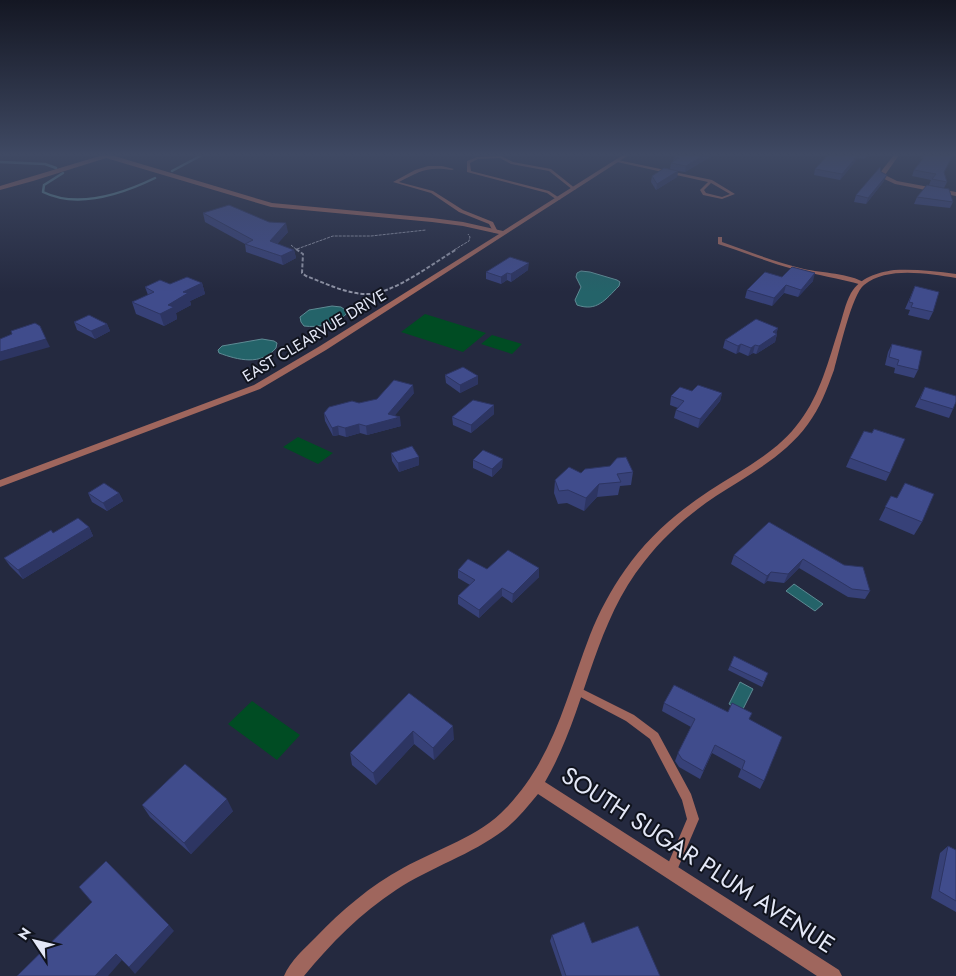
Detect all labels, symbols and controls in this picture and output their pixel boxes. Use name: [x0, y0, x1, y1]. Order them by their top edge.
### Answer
street label: EAST CLEARVUE DRIVE: [238, 283, 391, 388]
street label: SOUTH SUGAR PLUM AVENUE: [555, 758, 842, 961]
north arrow: [10, 916, 60, 966]
text: N: [13, 923, 36, 944]

